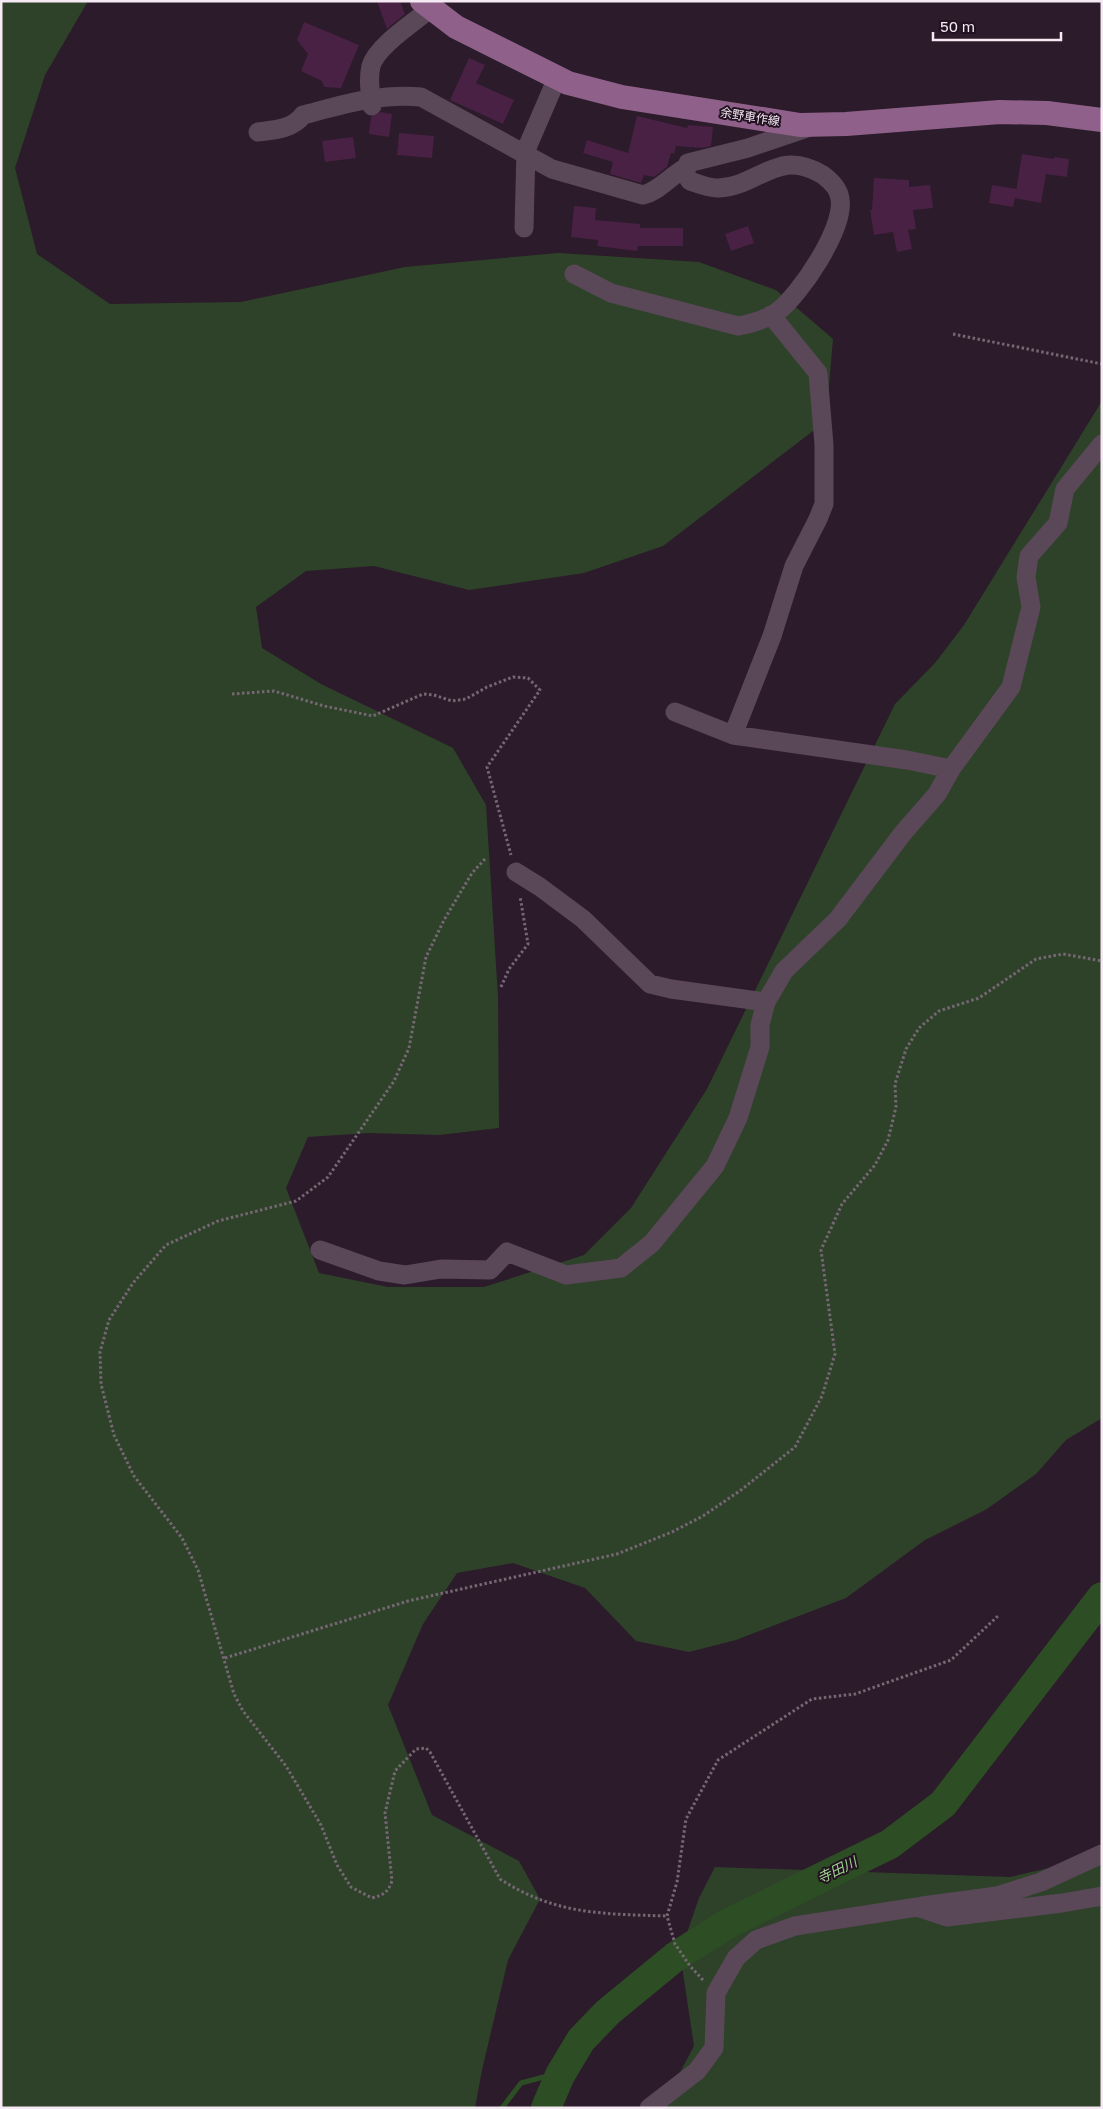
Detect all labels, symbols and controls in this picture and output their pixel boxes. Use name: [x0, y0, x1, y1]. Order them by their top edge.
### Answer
scale bar: [933, 10, 1060, 42]
text: 50 m: [940, 17, 975, 35]
street label: 余野車作線: [719, 104, 781, 129]
water label: 寺田川: [814, 1852, 861, 1886]

